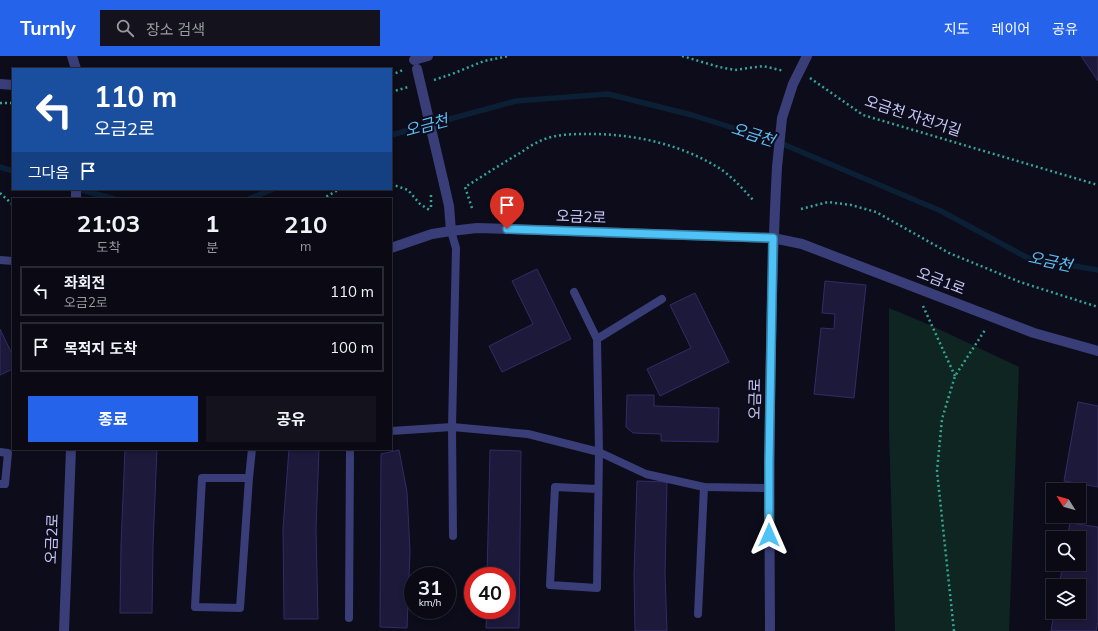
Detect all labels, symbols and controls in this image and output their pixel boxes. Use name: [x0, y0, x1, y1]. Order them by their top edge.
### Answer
search box: [100, 10, 380, 46]
text: Turnly: [20, 16, 76, 40]
icon: search: [114, 17, 136, 39]
text: 장소 검색: [146, 20, 205, 39]
text: 지도: [944, 20, 970, 38]
text: 레이어: [992, 20, 1030, 38]
text: 공유: [1052, 20, 1078, 38]
text: 110 m: [94, 79, 177, 114]
icon: left: [28, 84, 80, 136]
street label: 오금천 자전거길: [862, 91, 964, 140]
water label: 오금천: [402, 109, 452, 140]
text: 오금2로: [94, 117, 154, 140]
water label: 오금천: [729, 118, 779, 151]
icon: arrive: [77, 160, 99, 182]
text: 그다음: [28, 163, 69, 182]
pin: [490, 188, 524, 229]
icon: arrive: [496, 194, 518, 216]
street label: 오금2로: [555, 206, 607, 227]
text: 21:03: [77, 208, 140, 238]
text: 1: [205, 208, 219, 238]
text: 210: [284, 209, 327, 239]
text: m: [300, 238, 311, 254]
text: 도착: [97, 239, 120, 255]
text: 분: [206, 239, 218, 255]
water label: 오금천: [1026, 247, 1076, 276]
street label: 오금1로: [914, 263, 968, 298]
text: 좌회전: [64, 273, 105, 292]
icon: left: [30, 280, 52, 302]
text: 110 m: [330, 282, 374, 301]
text: 오금2로: [64, 294, 108, 310]
icon: arrive: [30, 336, 52, 358]
text: 100 m: [330, 338, 374, 357]
text: 목적지 도착: [64, 339, 137, 358]
street label: 오금로: [745, 378, 764, 420]
button: 종료: [28, 396, 198, 442]
button: 공유: [206, 396, 376, 442]
north arrow: [1046, 483, 1086, 523]
map controls: [1046, 483, 1086, 619]
street label: 오금2로: [41, 513, 62, 565]
position arrow: [748, 514, 790, 556]
button: search: [1046, 531, 1086, 571]
speed limit sign: 40: [464, 567, 516, 619]
text: 31: [418, 575, 442, 600]
button: layers: [1046, 579, 1086, 619]
text: km/h: [419, 596, 441, 609]

